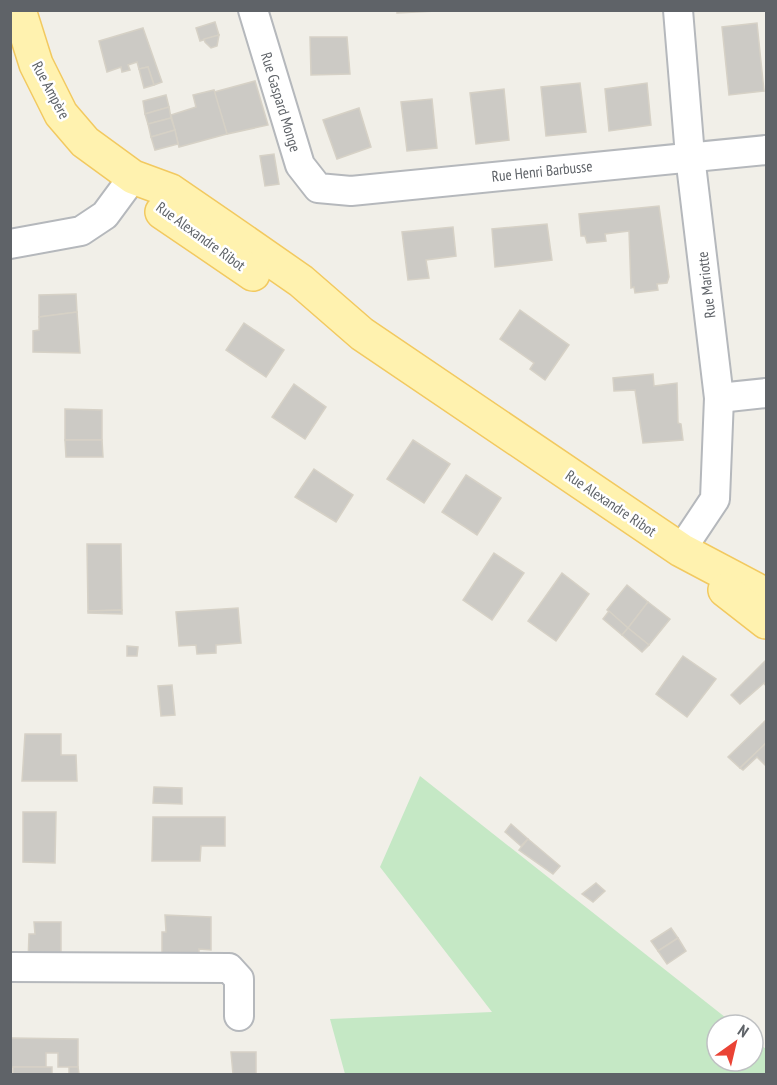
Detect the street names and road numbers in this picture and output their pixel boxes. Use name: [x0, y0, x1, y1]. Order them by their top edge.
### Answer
street label: Rue Gaspard Monge: [257, 50, 305, 154]
street label: Rue Ampère: [28, 58, 74, 122]
street label: Rue Henri Barbusse: [491, 156, 593, 186]
street label: Rue Alexandre Ribot: [153, 197, 249, 275]
street label: Rue Mariotte: [692, 251, 720, 319]
street label: Rue Alexandre Ribot: [562, 466, 660, 540]

